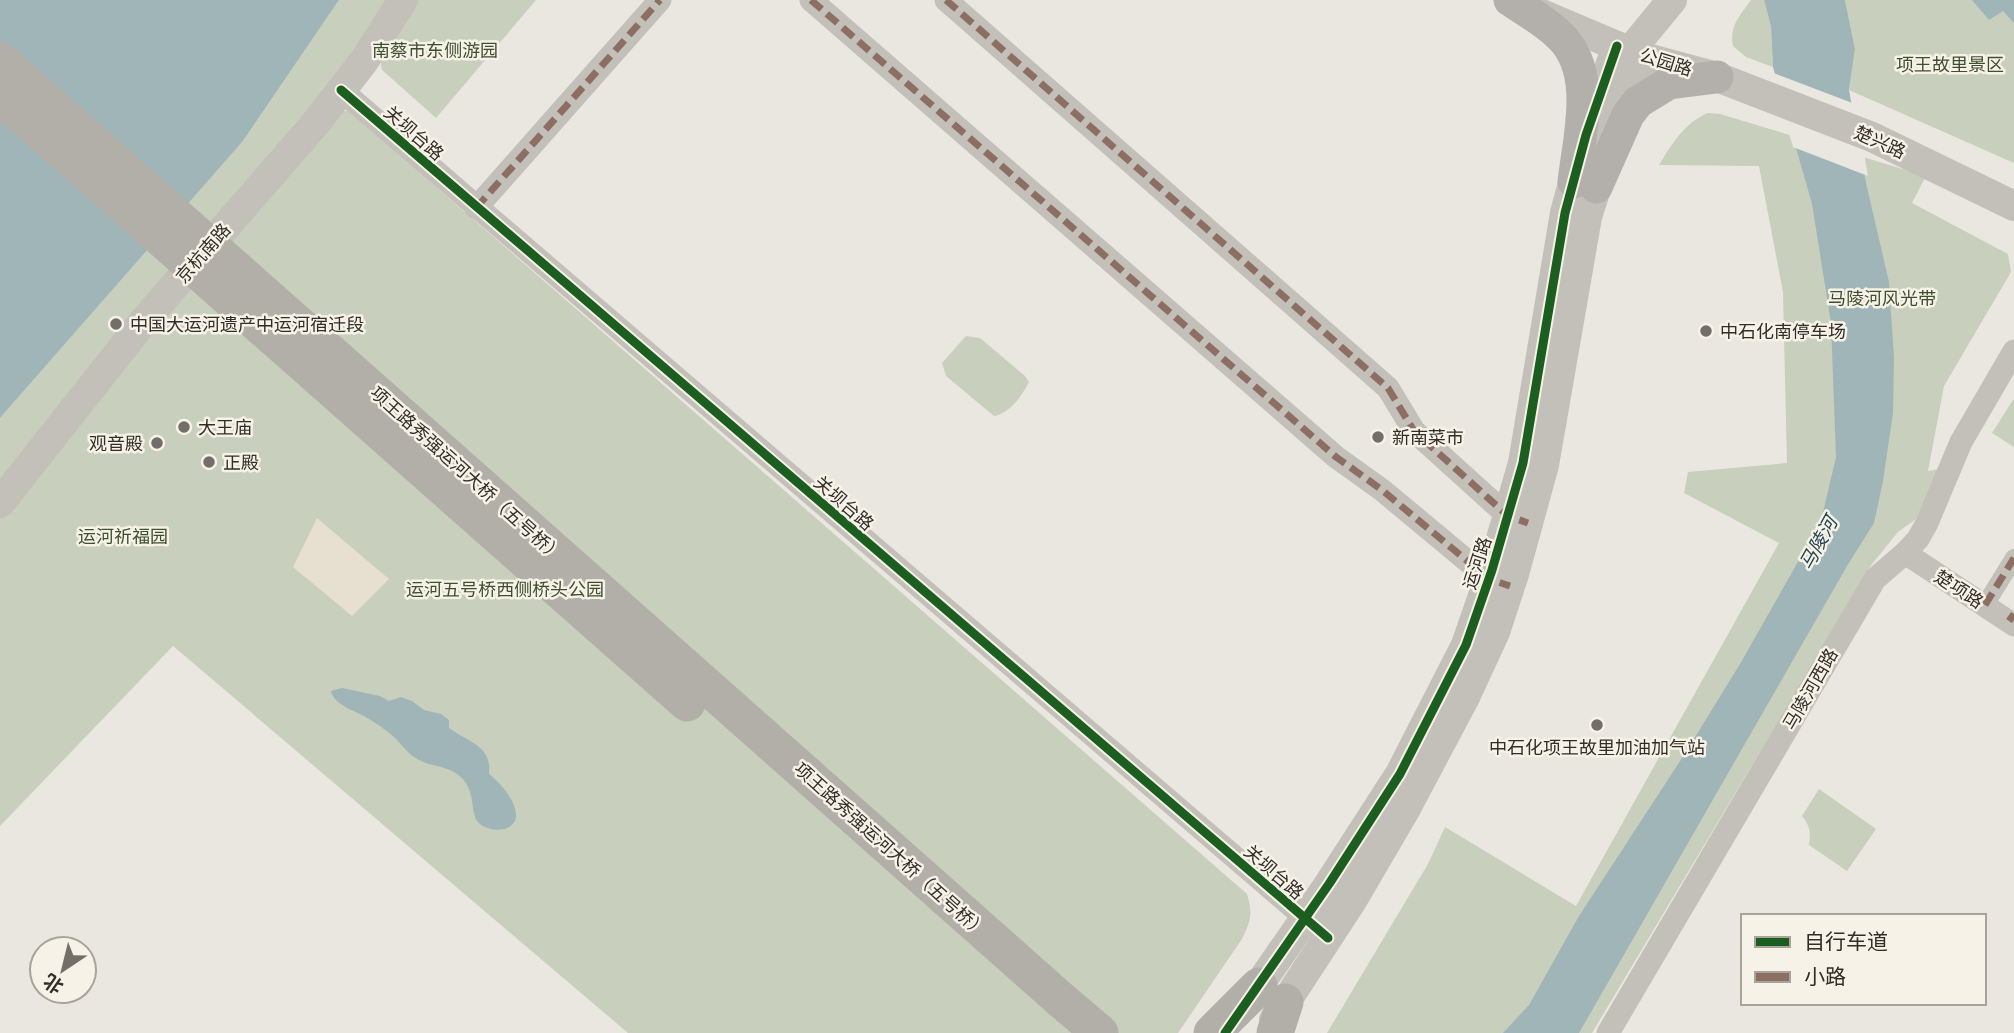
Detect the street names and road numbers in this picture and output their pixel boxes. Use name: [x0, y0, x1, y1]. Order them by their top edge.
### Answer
street label: 公园路: [1637, 44, 1695, 80]
street label: 关坝台路: [380, 101, 448, 165]
street label: 楚兴路: [1851, 121, 1909, 163]
street label: 京杭南路: [171, 219, 235, 287]
street label: 项王路秀强运河大桥（五号桥）: [366, 382, 568, 566]
street label: 关坝台路: [810, 471, 878, 535]
street label: 运河路: [1459, 534, 1495, 592]
street label: 楚项路: [1931, 565, 1987, 613]
street label: 马陵河西路: [1778, 645, 1842, 733]
street label: 项王路秀强运河大桥（五号桥）: [790, 758, 992, 942]
street label: 关坝台路: [1240, 840, 1308, 904]

